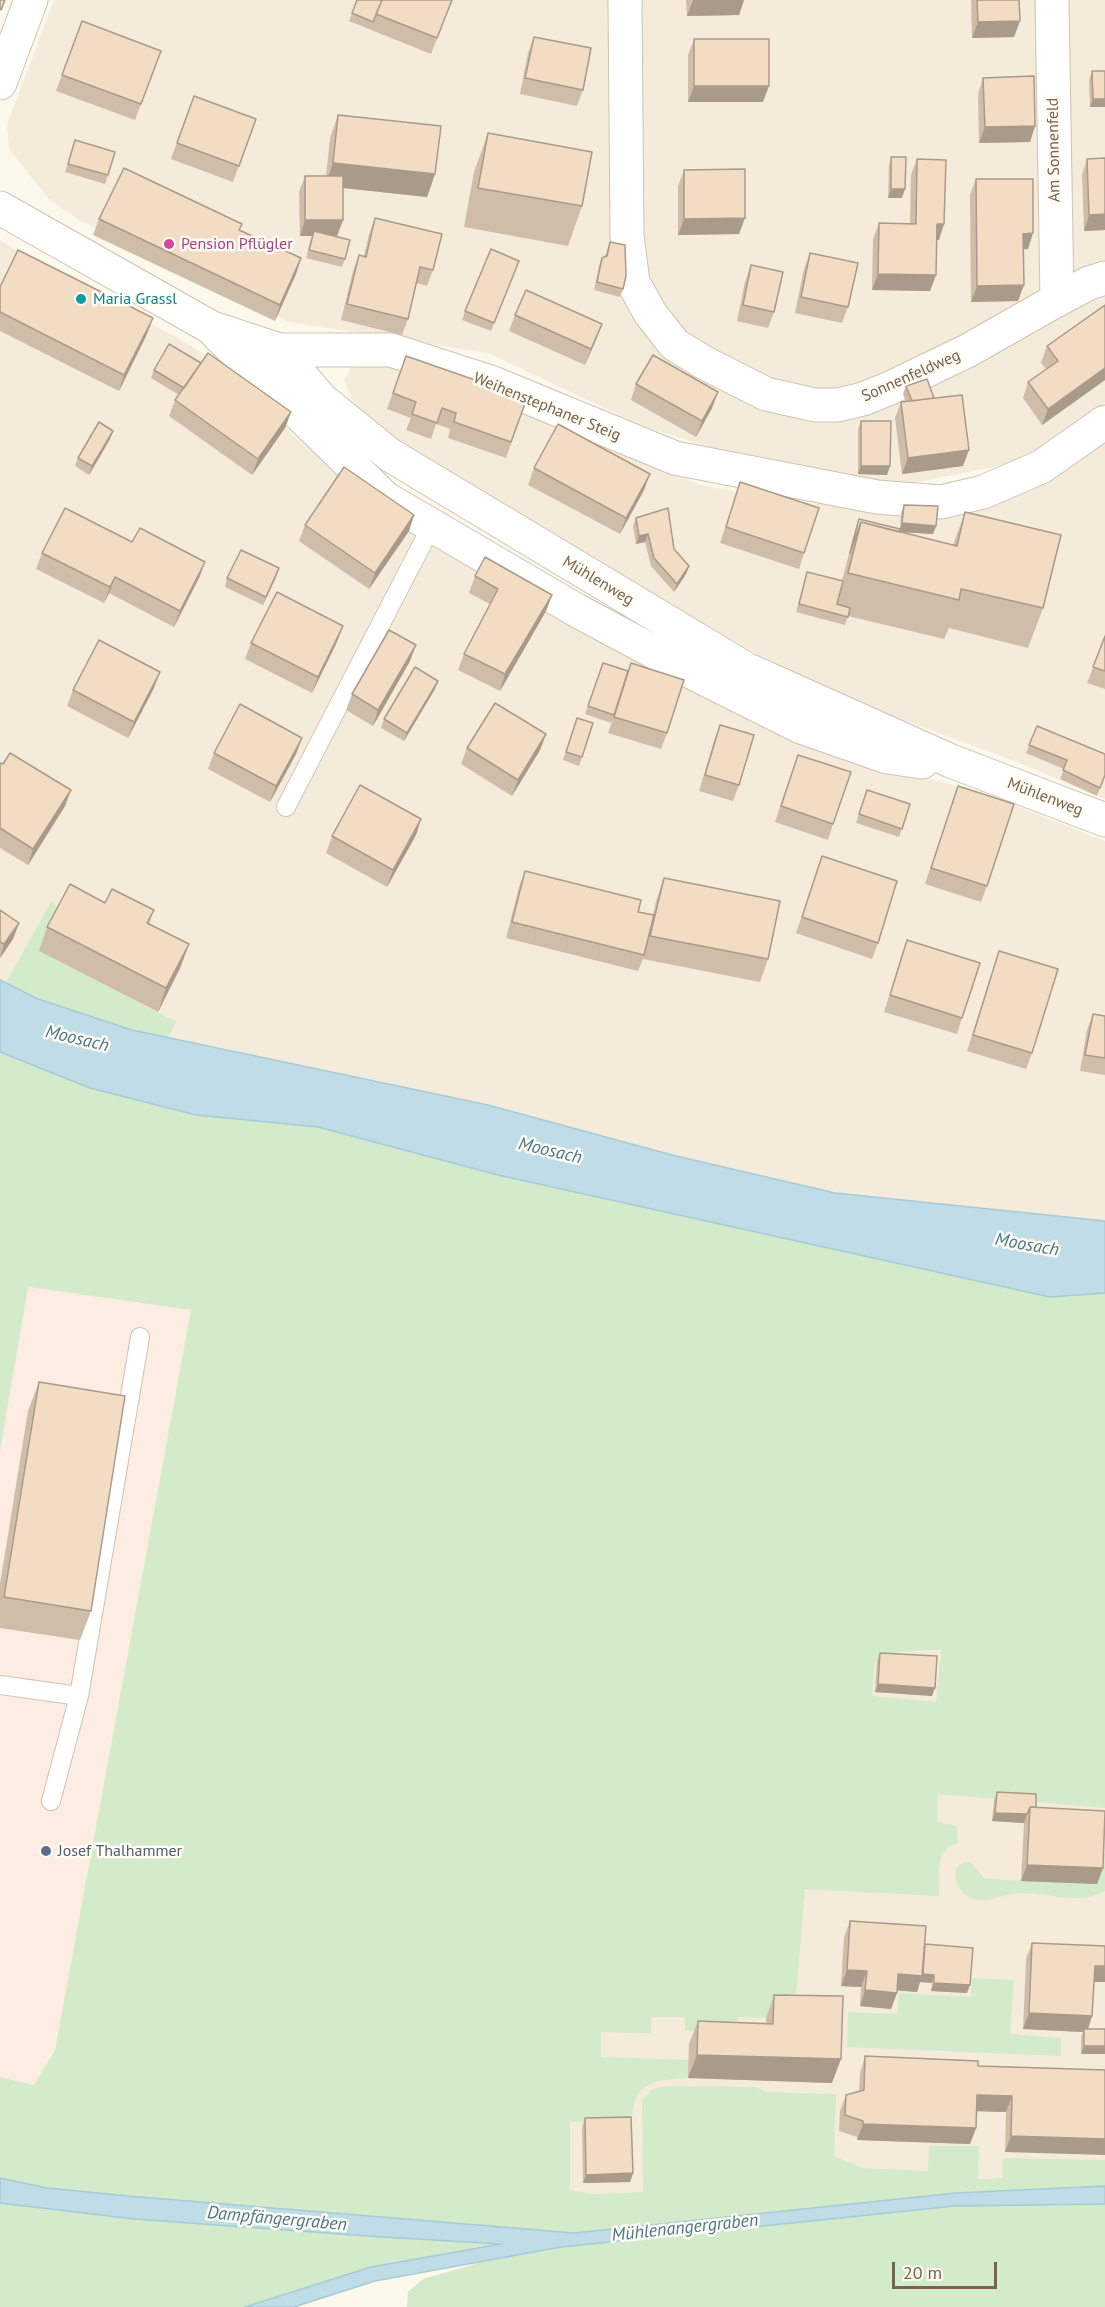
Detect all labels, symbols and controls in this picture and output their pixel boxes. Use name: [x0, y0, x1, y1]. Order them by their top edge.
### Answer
street label: Am Sonnenfeld: [1043, 98, 1065, 202]
place label: Pension Pflügler: [181, 234, 293, 254]
marker: Pension Pflügler: [162, 237, 176, 251]
place label: Maria Grassl: [93, 289, 177, 309]
marker: Maria Grassl: [74, 292, 88, 306]
street label: Sonnenfeldweg: [859, 346, 963, 406]
street label: Weihenstephaner Steig: [470, 369, 624, 445]
street label: Mühlenweg: [559, 552, 637, 610]
street label: Mühlenweg: [1004, 774, 1086, 820]
water label: Moosach: [43, 1021, 111, 1057]
water label: Moosach: [516, 1133, 584, 1169]
water label: Moosach: [993, 1229, 1061, 1261]
place label: Josef Thalhammer: [58, 1841, 182, 1861]
marker: Josef Thalhammer: [39, 1844, 53, 1858]
water label: Dampfängergraben: [206, 2202, 348, 2236]
water label: Mühlenangergraben: [611, 2210, 759, 2246]
scale bar: [895, 2250, 1000, 2288]
text: 20 m: [903, 2261, 942, 2284]

